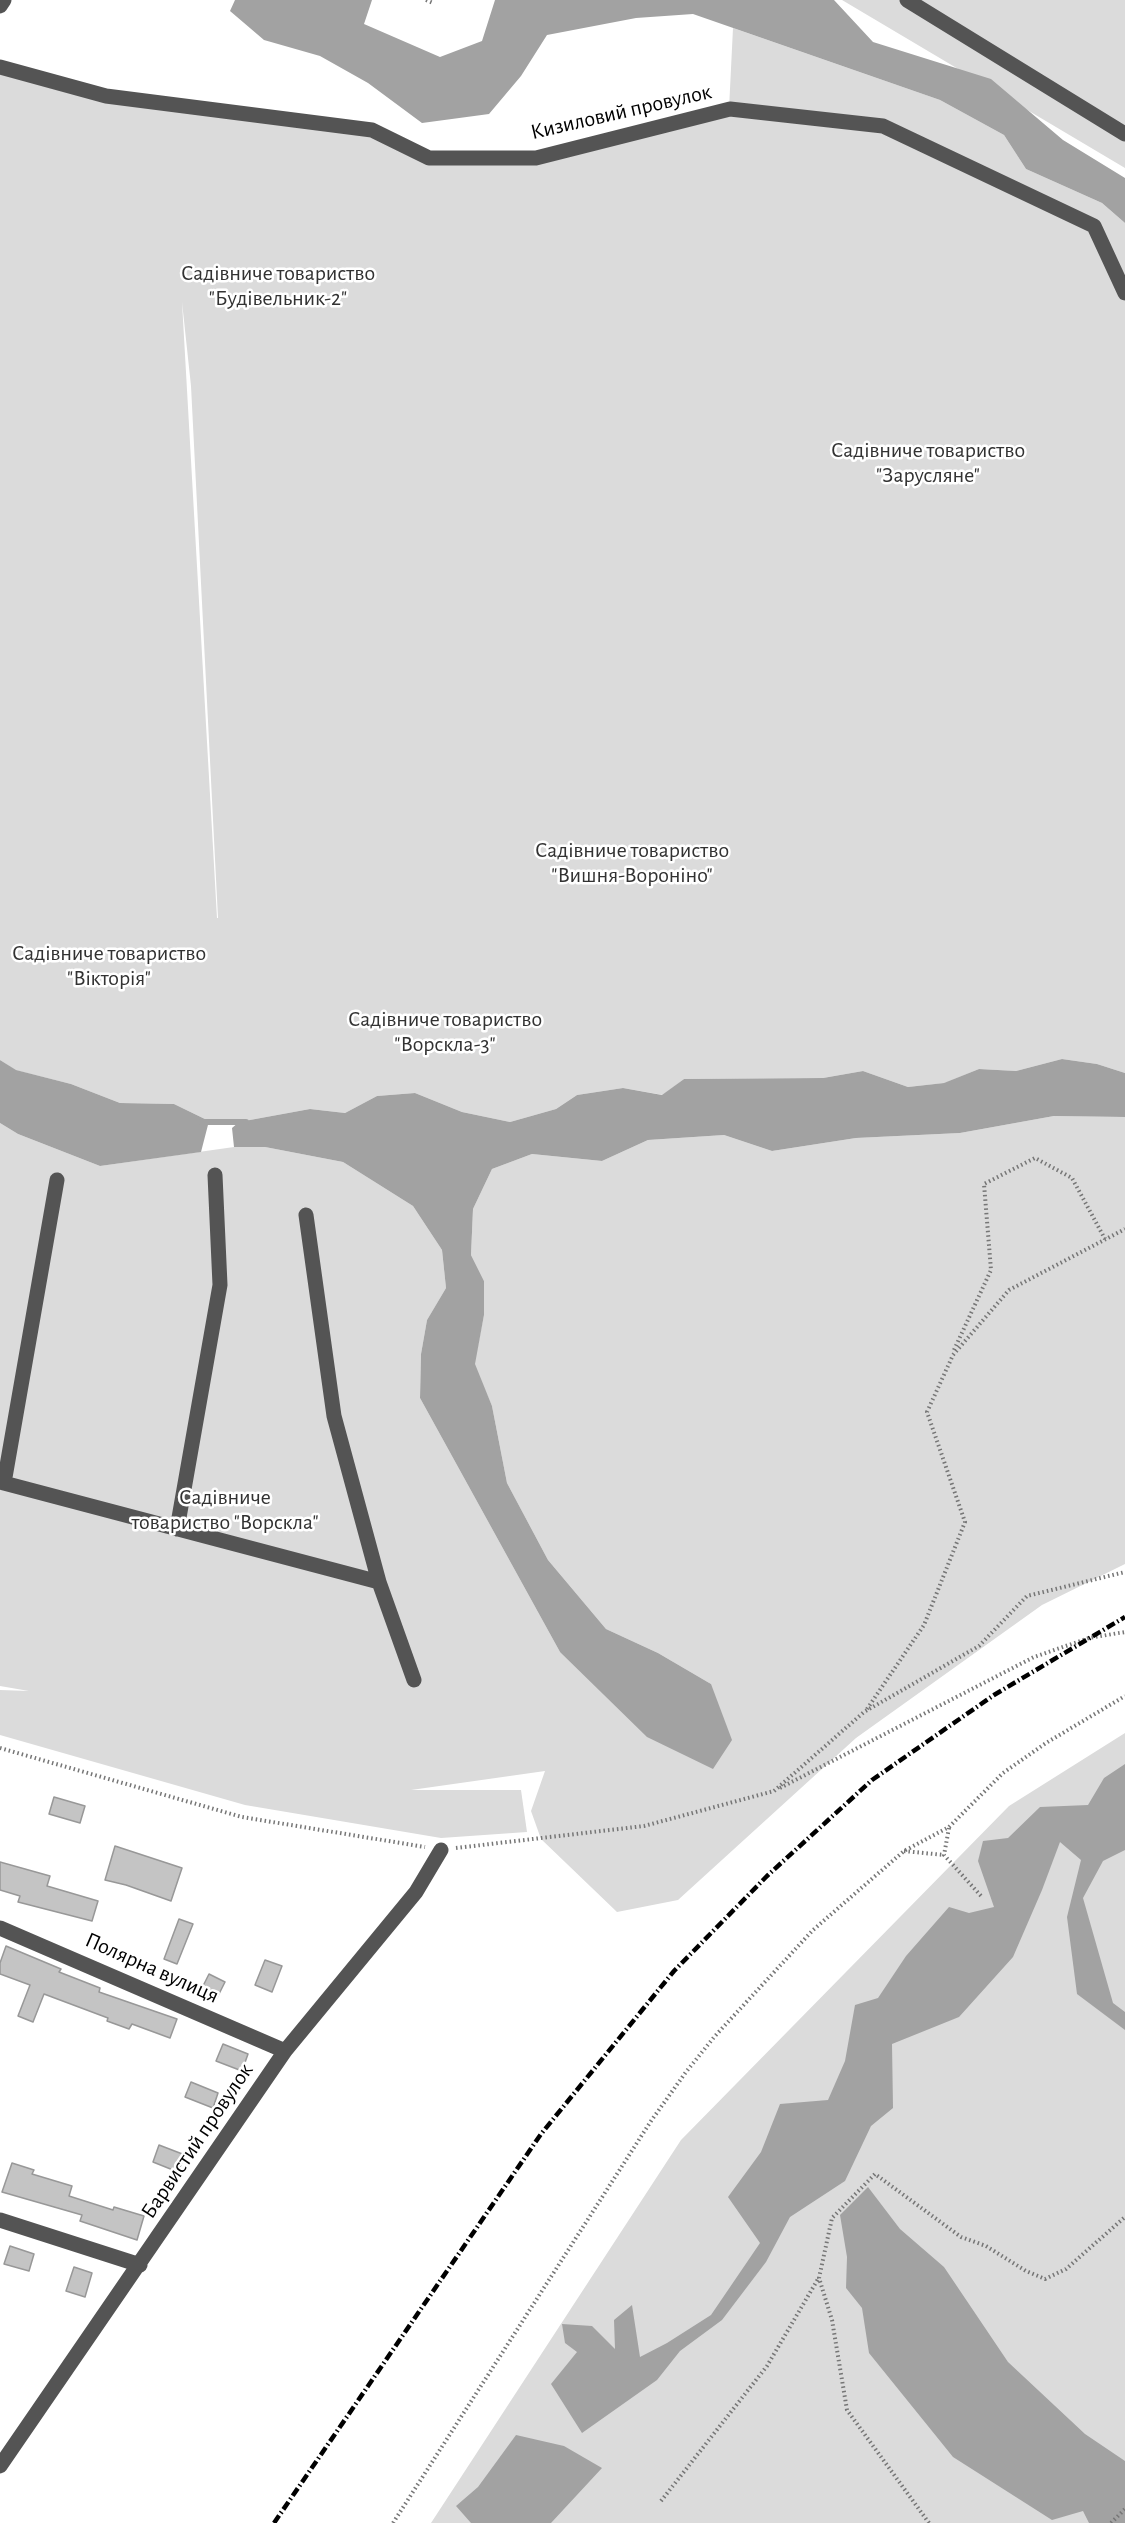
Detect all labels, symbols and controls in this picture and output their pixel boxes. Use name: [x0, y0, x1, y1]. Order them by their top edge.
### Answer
street label: Кизиловий провулок: [528, 78, 714, 146]
park label: Садівниче товариство "Будівельник-2": [181, 260, 375, 312]
park label: Садівниче товариство "Зарусляне": [831, 437, 1025, 488]
park label: Садівниче товариство "Вишня-Вороніно": [535, 837, 729, 888]
park label: Садівниче товариство "Вікторія": [12, 940, 206, 992]
park label: Садівниче товариство "Ворскла-3": [348, 1006, 542, 1058]
park label: Садівниче товариство "Ворскла": [131, 1484, 319, 1536]
street label: Полярна вулиця: [81, 1927, 223, 2009]
street label: Барвистий провулок: [135, 2058, 259, 2224]

